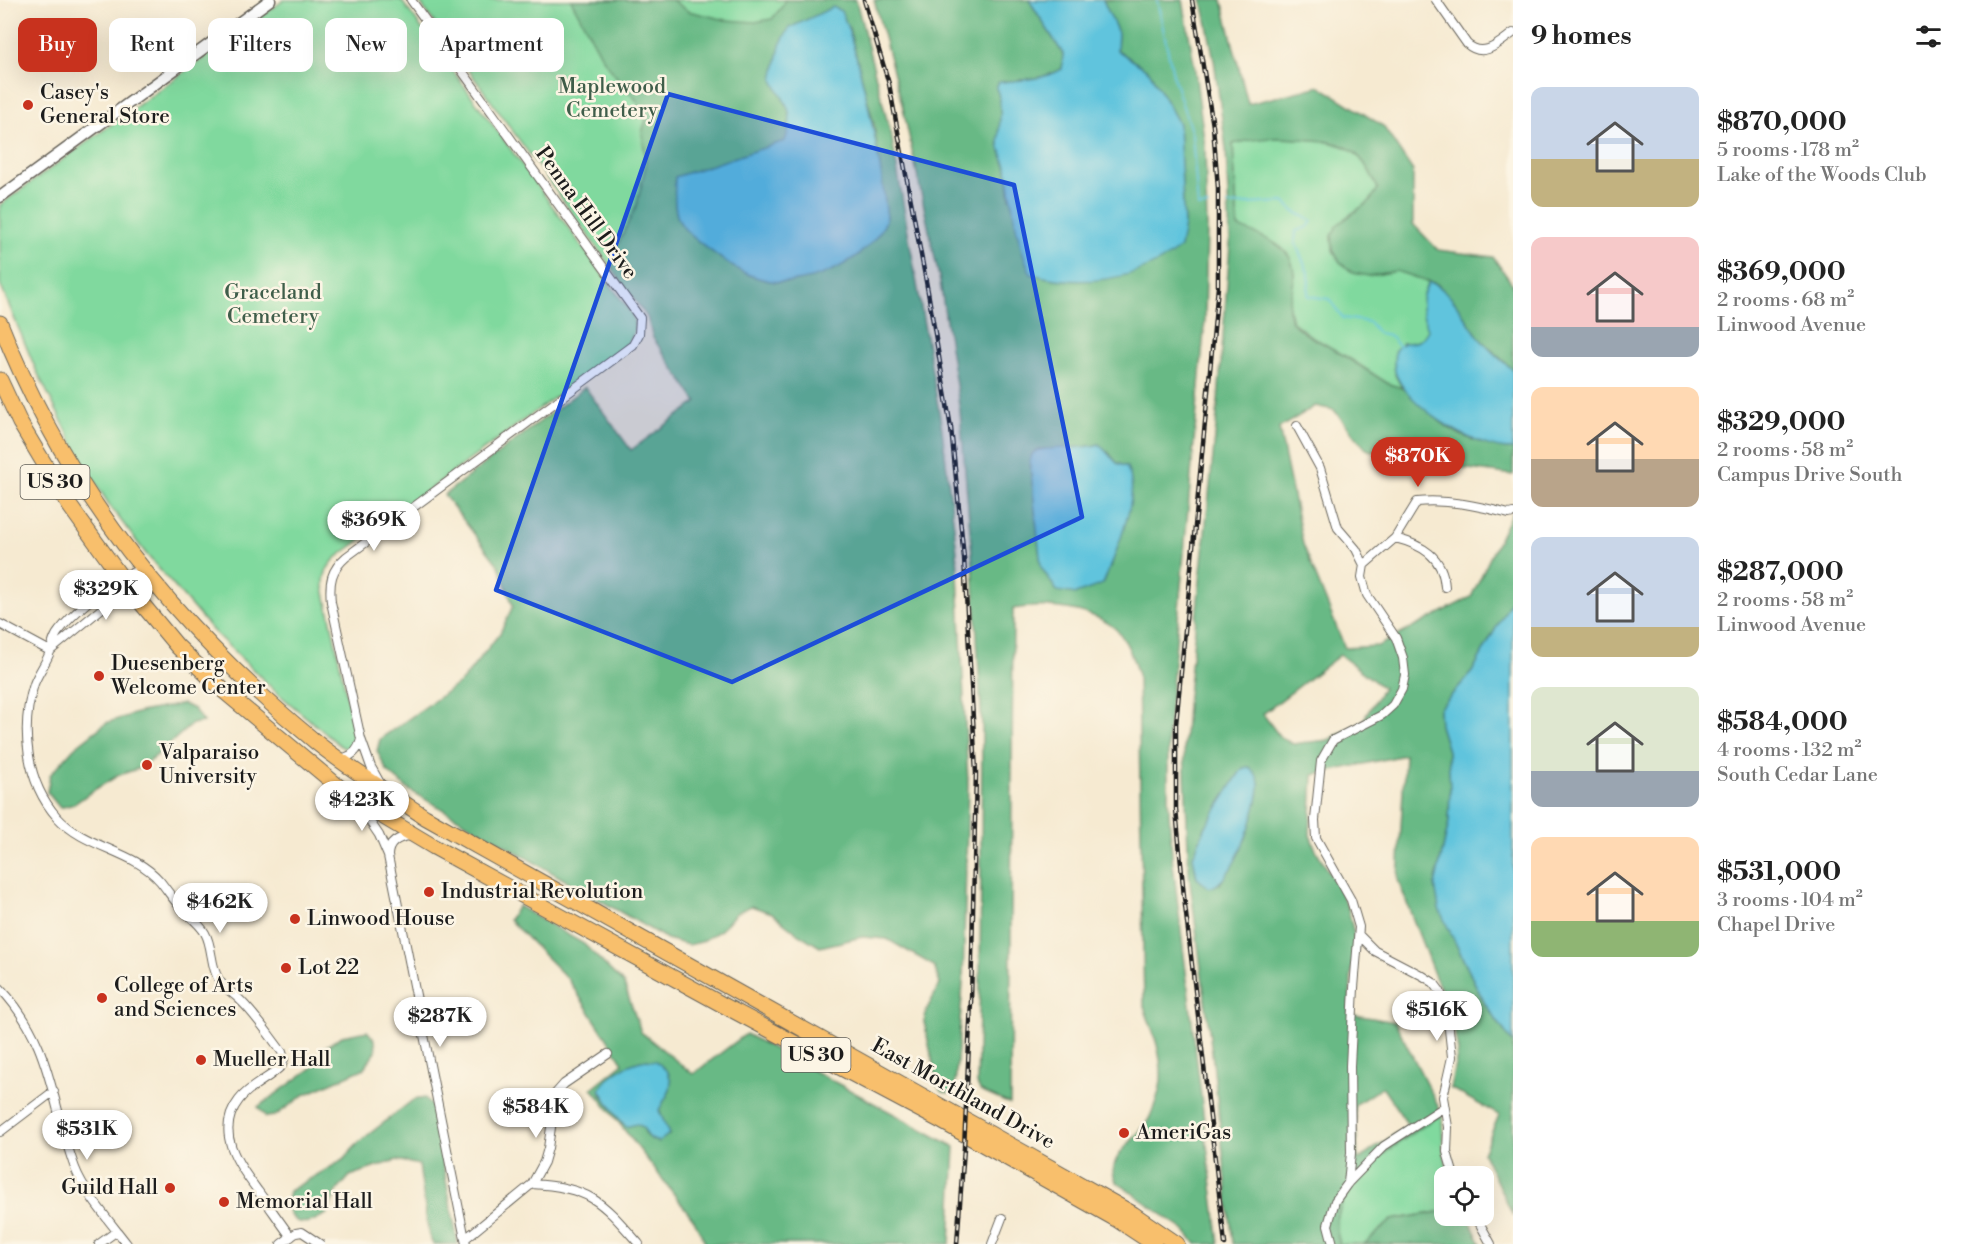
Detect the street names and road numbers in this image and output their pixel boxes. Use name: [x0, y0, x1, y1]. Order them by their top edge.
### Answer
street label: Penna Hill Drive: [529, 142, 643, 284]
road number: US 30: [20, 465, 90, 499]
street label: East Morthland Drive: [867, 1033, 1059, 1155]
road number: US 30: [782, 1038, 850, 1072]

